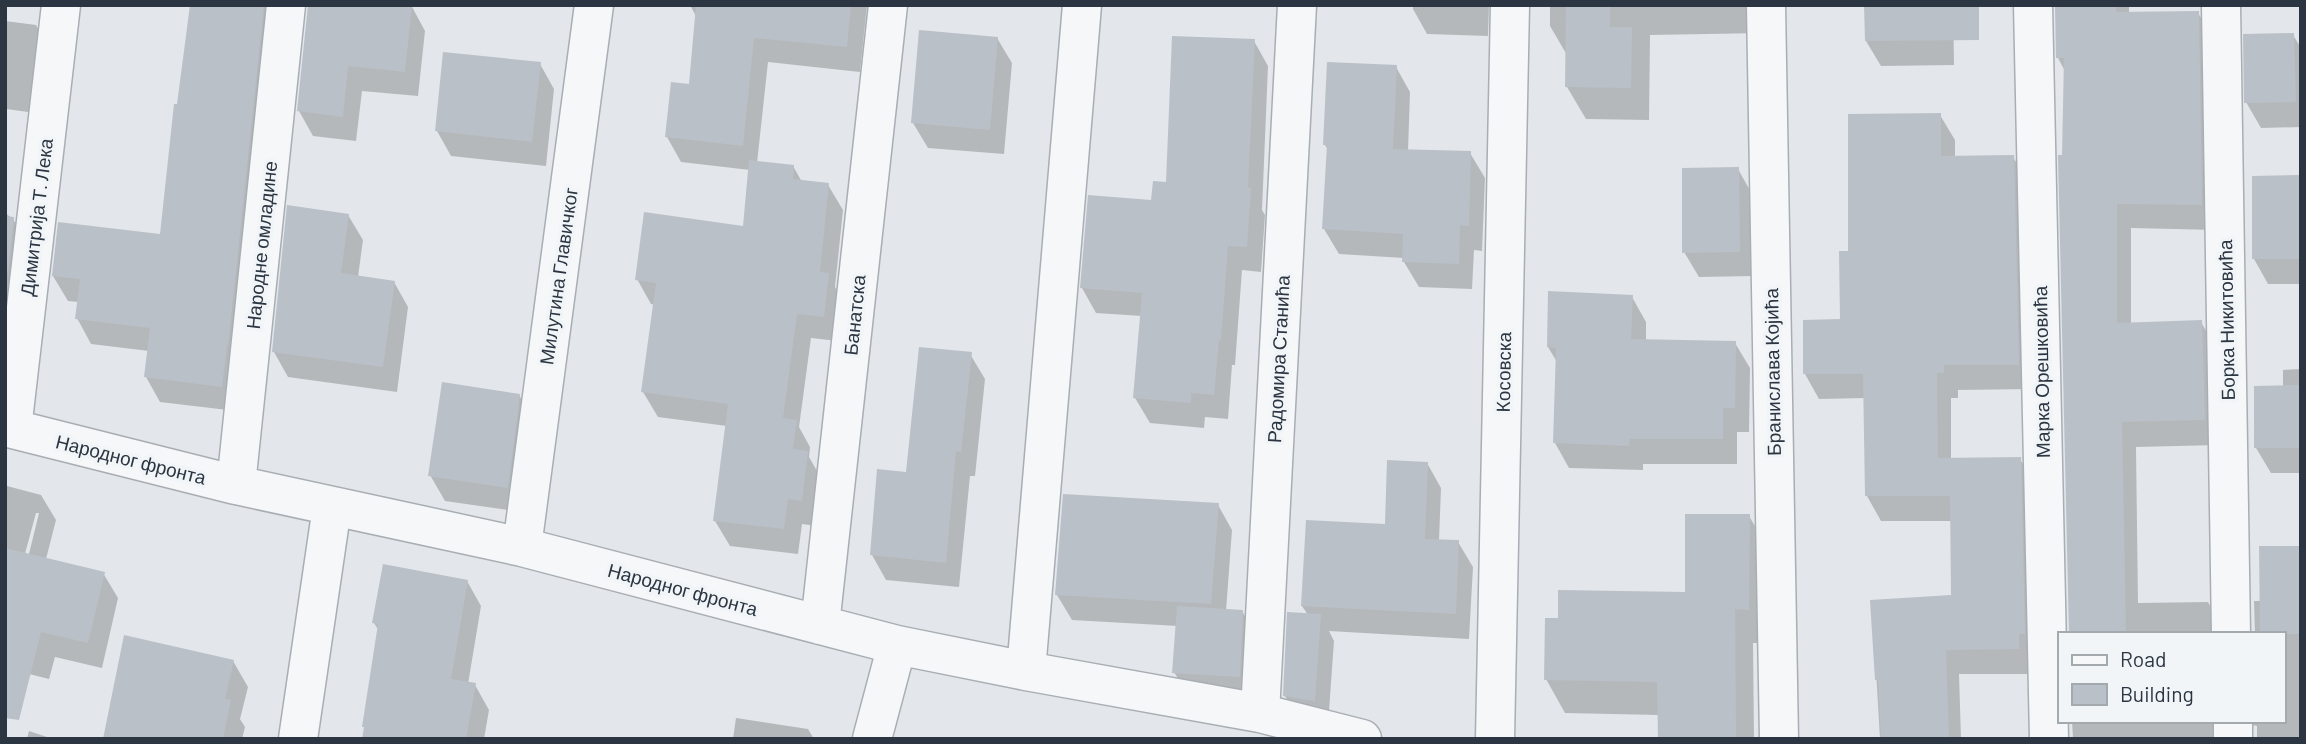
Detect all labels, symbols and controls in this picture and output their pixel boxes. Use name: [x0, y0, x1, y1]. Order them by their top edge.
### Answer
street label: Димитрија Т. Лека: [15, 136, 57, 297]
street label: Народне омладине: [241, 160, 281, 330]
street label: Милутина Главичког: [534, 186, 582, 366]
street label: Борка Никитовића: [2213, 239, 2239, 401]
street label: Банатска: [838, 273, 870, 356]
street label: Радомира Станића: [1262, 274, 1294, 443]
street label: Марка Орешковића: [2028, 285, 2054, 458]
street label: Бранислава Којића: [1759, 288, 1785, 456]
street label: Косовска: [1491, 331, 1515, 412]
street label: Народног фронта: [53, 429, 209, 489]
street label: Народног фронта: [606, 558, 761, 620]
legend: [2058, 632, 2285, 723]
text: Road: [2120, 646, 2166, 671]
text: Building: [2120, 681, 2194, 706]

